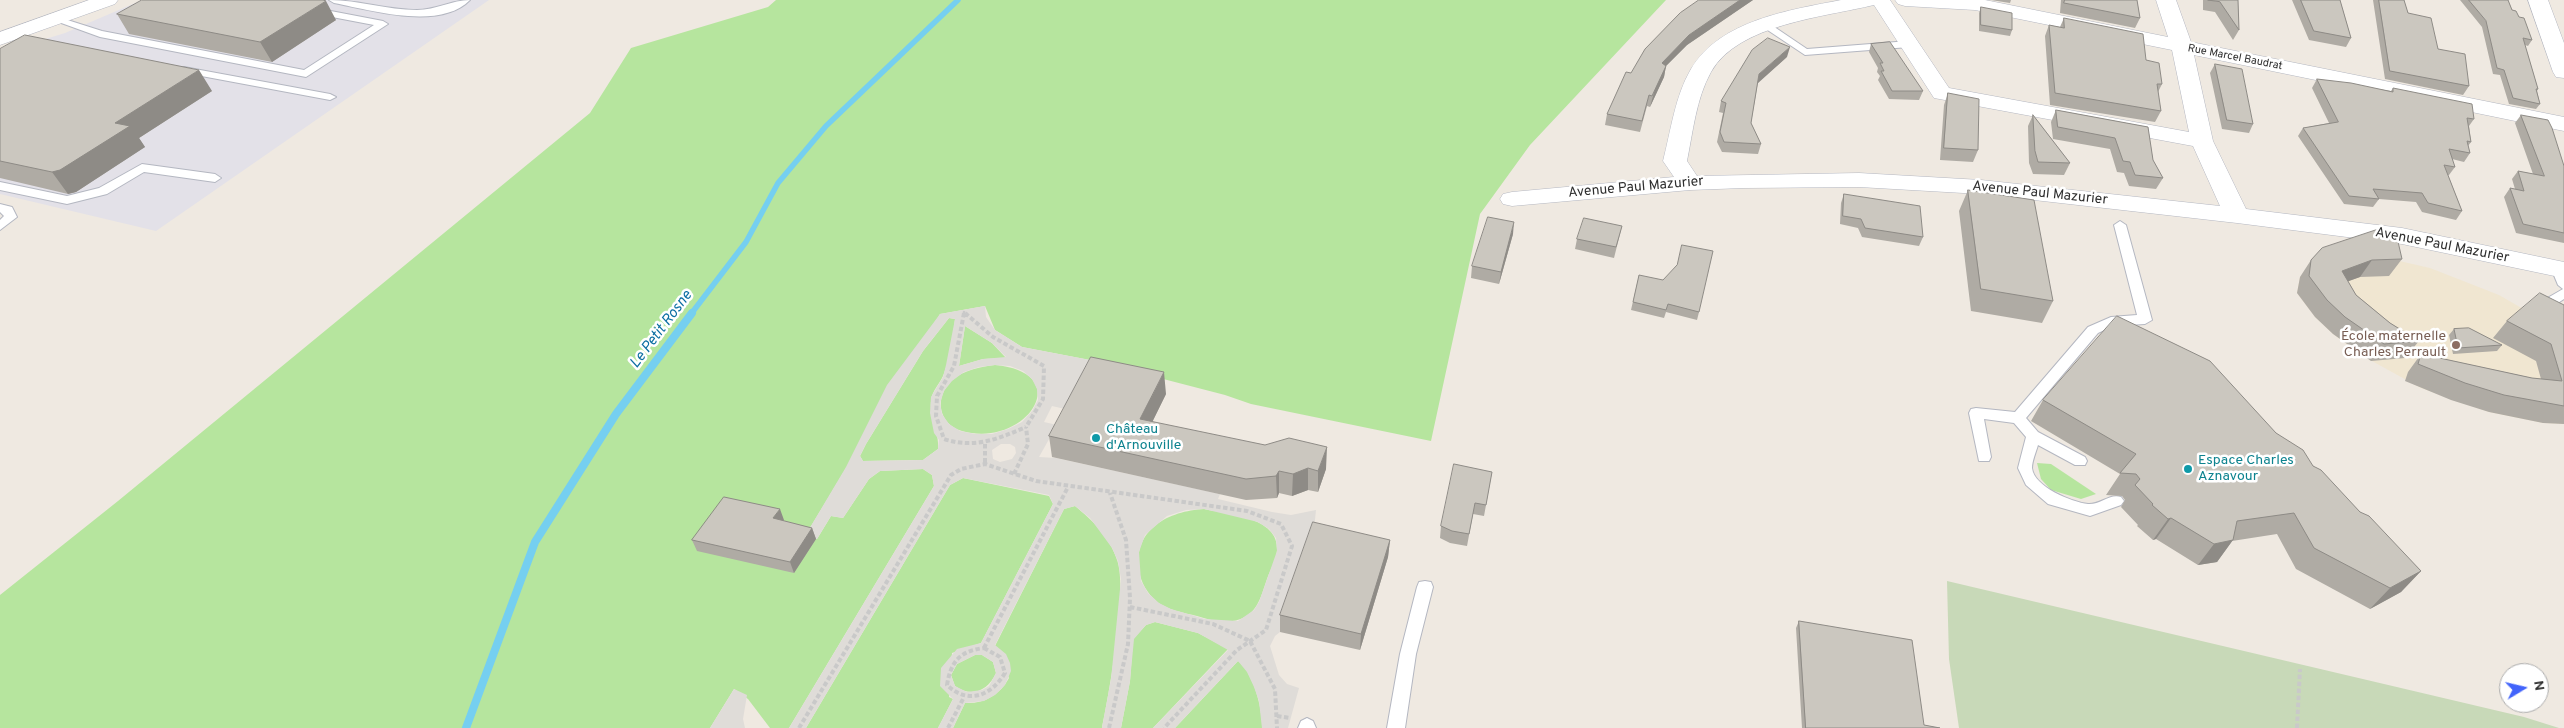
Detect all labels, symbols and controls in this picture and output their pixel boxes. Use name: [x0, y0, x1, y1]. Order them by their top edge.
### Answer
street label: Rue Marcel Baudrat: [2186, 42, 2284, 74]
street label: Avenue Paul Mazurier: [1567, 174, 1705, 202]
street label: Avenue Paul Mazurier: [1971, 179, 2109, 209]
street label: Avenue Paul Mazurier: [2374, 225, 2510, 267]
water label: Le Petit Rosne: [627, 288, 697, 372]
place label: École maternelle Charles Perrault: [2341, 329, 2446, 362]
marker: École maternelle Charles Perrault: [2450, 339, 2462, 351]
place label: Château d'Arnouville: [1106, 422, 1181, 454]
marker: Château d'Arnouville: [1090, 432, 1102, 444]
place label: Espace Charles Aznavour: [2198, 453, 2294, 486]
marker: Espace Charles Aznavour: [2182, 463, 2194, 475]
north arrow: [2499, 663, 2549, 713]
text: N: [2529, 679, 2548, 692]

